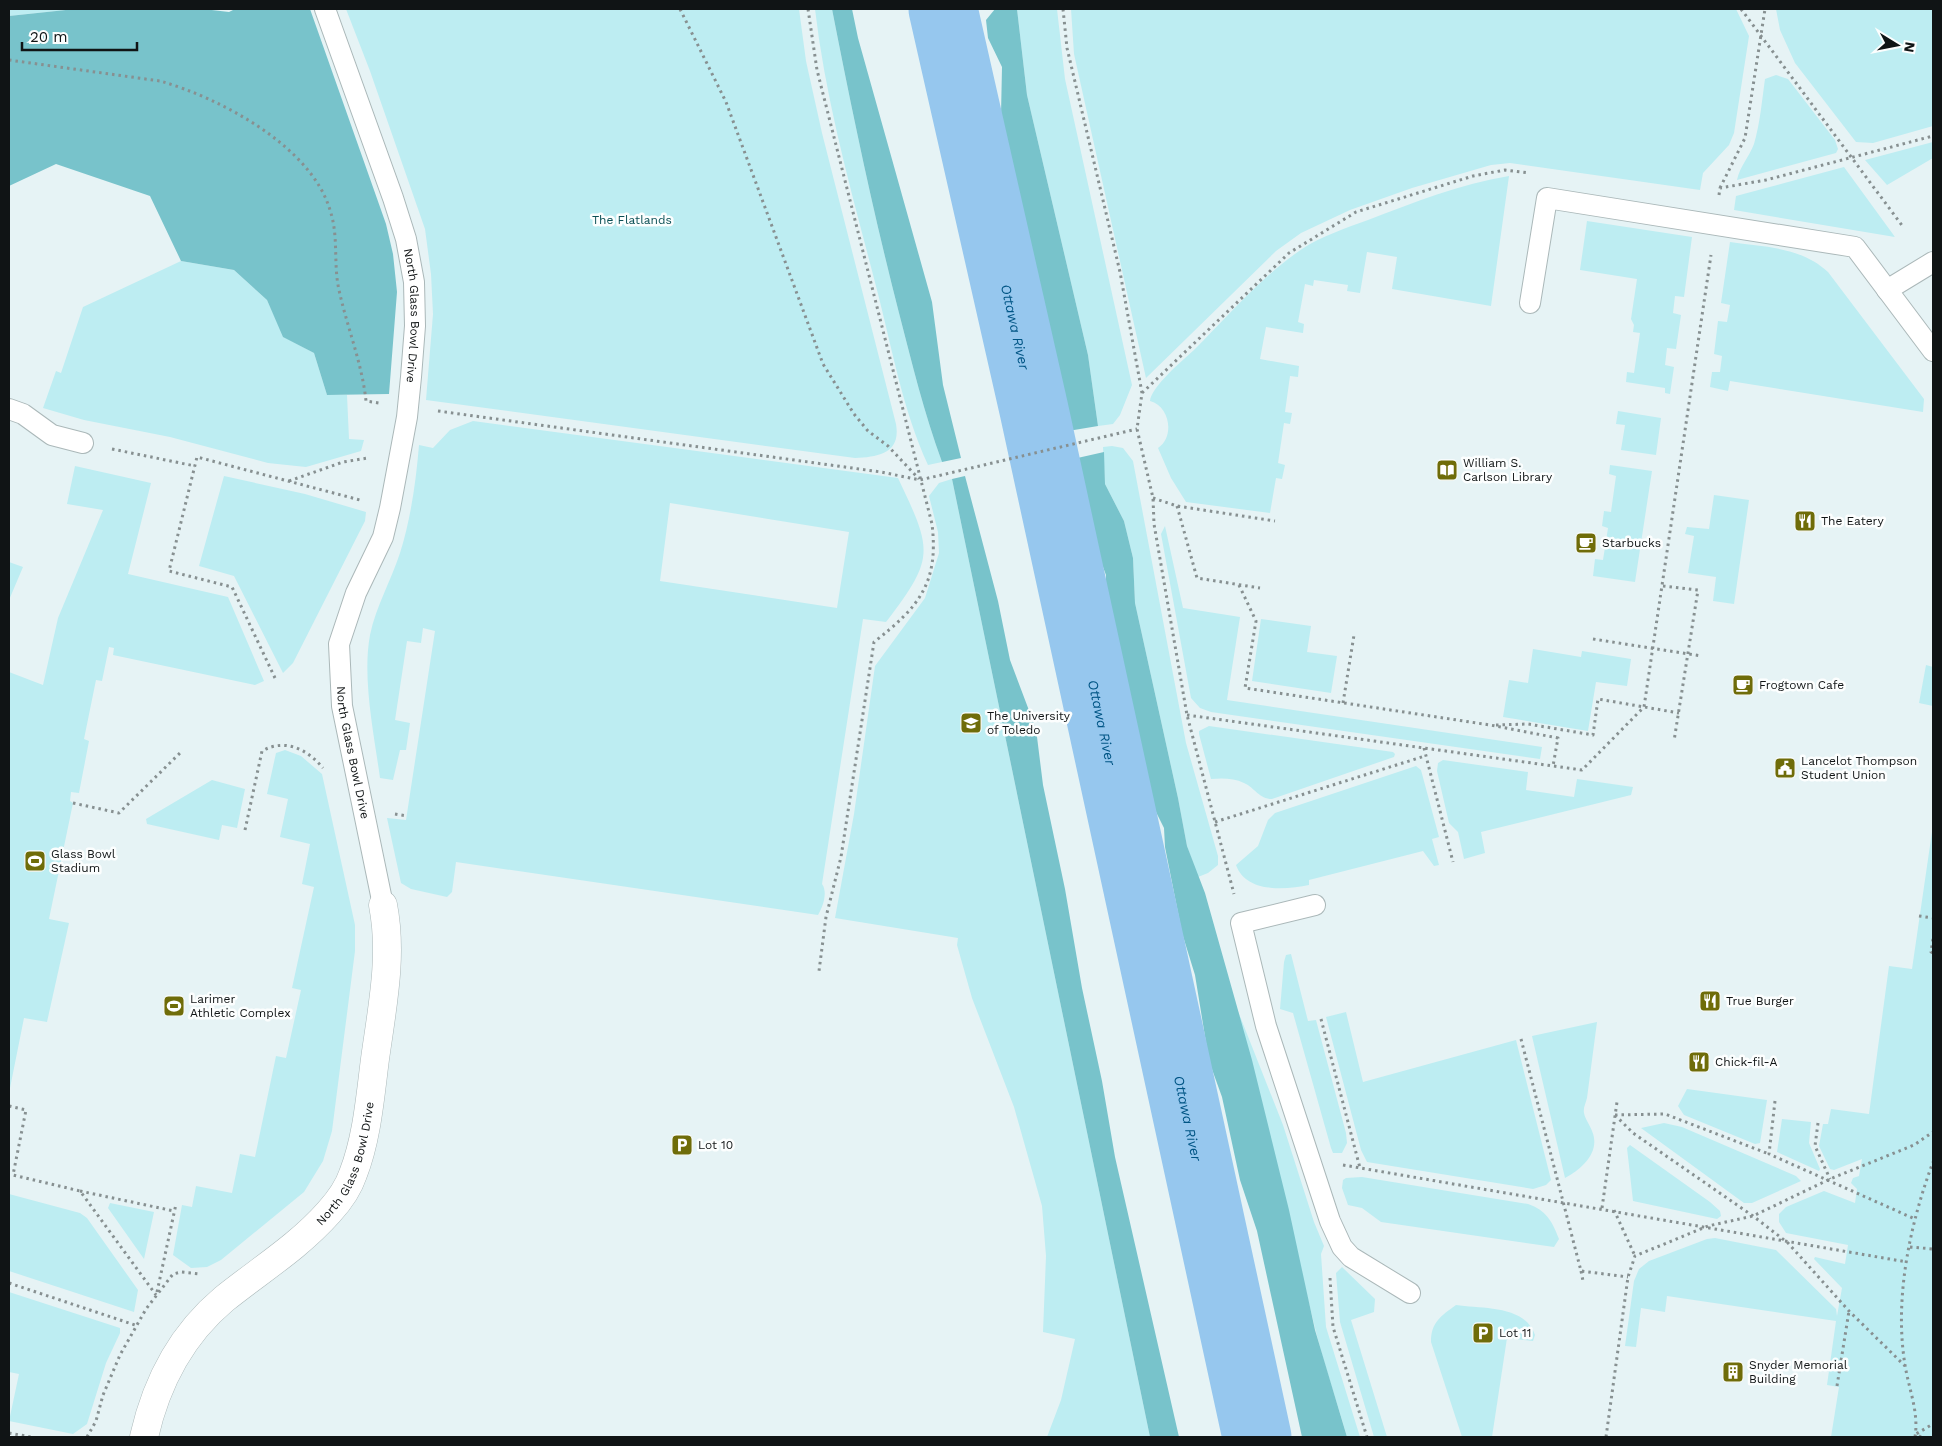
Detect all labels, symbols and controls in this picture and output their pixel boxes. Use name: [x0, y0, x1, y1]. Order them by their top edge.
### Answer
scale bar: [22, 20, 138, 52]
north arrow: [1872, 20, 1922, 70]
text: 20 m: [30, 28, 68, 46]
text: N: [1901, 41, 1919, 54]
park label: The Flatlands: [592, 213, 672, 227]
street label: North Glass Bowl Drive: [401, 247, 422, 384]
water label: Ottawa River: [998, 283, 1033, 372]
place label: William S. Carlson Library: [1463, 456, 1553, 484]
library icon: William S. Carlson Library: [1435, 458, 1459, 482]
restaurant icon: The Eatery: [1793, 509, 1817, 533]
place label: The Eatery: [1821, 514, 1885, 528]
cafe icon: Starbucks: [1574, 531, 1598, 555]
place label: Starbucks: [1602, 536, 1661, 550]
cafe icon: Frogtown Cafe: [1731, 673, 1755, 697]
water label: Ottawa River: [1085, 678, 1119, 767]
place label: Frogtown Cafe: [1759, 678, 1844, 692]
street label: North Glass Bowl Drive: [334, 686, 372, 820]
place label: The University of Toledo: [987, 709, 1071, 737]
school or university icon: The University of Toledo: [959, 711, 983, 735]
place label: Lancelot Thompson Student Union: [1801, 754, 1917, 782]
public building icon: Lancelot Thompson Student Union: [1773, 756, 1797, 780]
place label: Glass Bowl Stadium: [51, 847, 116, 875]
sports icon: Glass Bowl Stadium: [23, 849, 47, 873]
restaurant icon: True Burger: [1698, 989, 1722, 1013]
place label: Larimer Athletic Complex: [190, 992, 291, 1020]
sports icon: Larimer Athletic Complex: [162, 994, 186, 1018]
place label: True Burger: [1726, 994, 1794, 1008]
restaurant icon: Chick-fil-A: [1687, 1050, 1711, 1074]
place label: Chick-fil-A: [1715, 1055, 1777, 1069]
water label: Ottawa River: [1171, 1074, 1205, 1163]
street label: North Glass Bowl Drive: [313, 1101, 377, 1228]
parking icon: Lot 10: [670, 1133, 694, 1157]
place label: Lot 10: [698, 1138, 733, 1152]
parking icon: Lot 11: [1471, 1321, 1495, 1345]
place label: Lot 11: [1499, 1326, 1531, 1340]
place label: Snyder Memorial Building: [1749, 1358, 1848, 1386]
building icon: Snyder Memorial Building: [1721, 1360, 1745, 1384]

